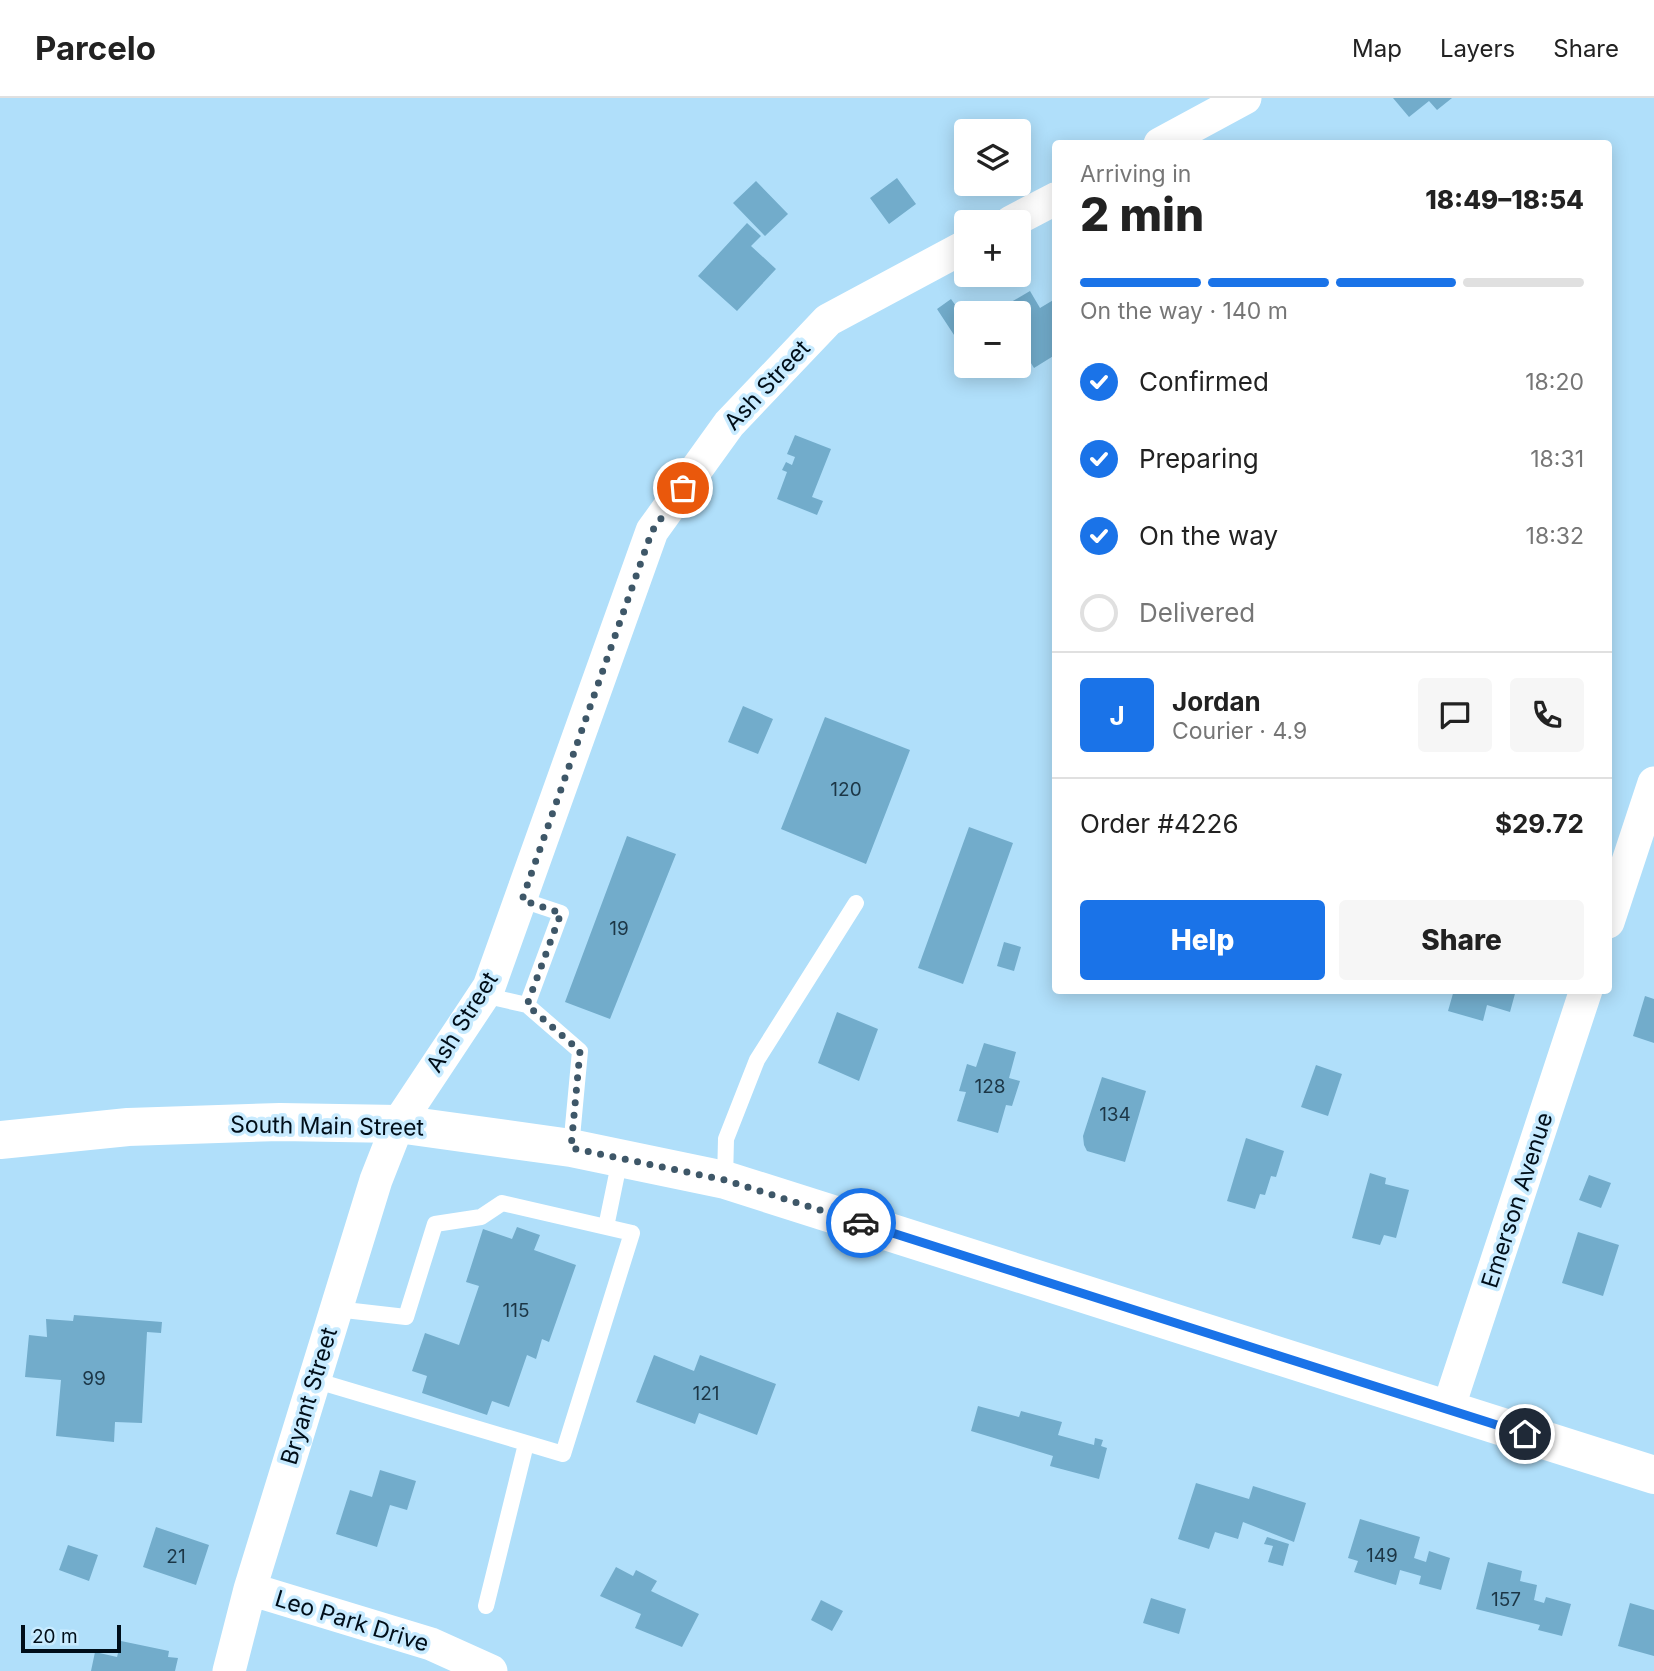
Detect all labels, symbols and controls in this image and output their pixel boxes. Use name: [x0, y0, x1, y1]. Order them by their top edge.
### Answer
text: Parcelo: [35, 28, 156, 68]
text: Map: [1352, 34, 1402, 63]
text: Layers: [1440, 34, 1515, 63]
text: Share: [1553, 34, 1619, 63]
map controls: [954, 119, 1031, 378]
button: layers: [954, 119, 1031, 196]
text: Arriving in: [1080, 160, 1191, 188]
text: 18:49–18:54: [1425, 184, 1584, 215]
text: 2 min: [1080, 186, 1204, 242]
button: +: [954, 210, 1031, 287]
text: On the way · 140 m: [1080, 297, 1288, 325]
button: −: [954, 301, 1031, 378]
street label: Ash Street: [718, 334, 816, 436]
icon: check: [1080, 363, 1118, 401]
text: Confirmed: [1139, 366, 1269, 397]
text: 18:20: [1525, 368, 1584, 396]
icon: check: [1080, 440, 1118, 478]
text: Preparing: [1139, 443, 1259, 474]
text: 18:31: [1530, 445, 1584, 473]
pin: [653, 458, 713, 518]
icon: bag: [664, 469, 702, 507]
icon: check: [1080, 517, 1118, 555]
text: On the way: [1139, 520, 1278, 551]
text: 18:32: [1526, 522, 1584, 550]
text: Delivered: [1139, 597, 1255, 628]
button: chat: [1418, 678, 1492, 752]
button: phone: [1510, 678, 1584, 752]
text: Jordan: [1172, 686, 1261, 717]
text: J: [1109, 700, 1125, 731]
text: Courier · 4.9: [1172, 717, 1307, 745]
house number: 120: [830, 778, 862, 801]
text: Order #4226: [1080, 808, 1239, 839]
text: $29.72: [1495, 808, 1584, 839]
button: Help: [1080, 900, 1325, 980]
button: Share: [1339, 900, 1584, 980]
house number: 19: [609, 917, 629, 940]
street label: Ash Street: [420, 966, 504, 1077]
house number: 128: [974, 1075, 1006, 1098]
house number: 134: [1099, 1103, 1131, 1126]
street label: Emerson Avenue: [1475, 1109, 1559, 1291]
street label: South Main Street: [230, 1110, 425, 1142]
courier: [826, 1188, 896, 1258]
icon: car: [842, 1204, 880, 1242]
house number: 115: [502, 1299, 530, 1322]
street label: Bryant Street: [275, 1323, 343, 1468]
house number: 99: [82, 1367, 106, 1390]
house number: 121: [692, 1382, 720, 1405]
pin: [1495, 1404, 1555, 1464]
icon: home: [1506, 1415, 1544, 1453]
house number: 149: [1366, 1544, 1398, 1567]
house number: 21: [166, 1545, 186, 1568]
street label: Leo Park Drive: [272, 1584, 432, 1658]
house number: 157: [1491, 1588, 1521, 1611]
scale bar: [21, 1622, 121, 1654]
text: 20 m: [32, 1625, 78, 1648]

